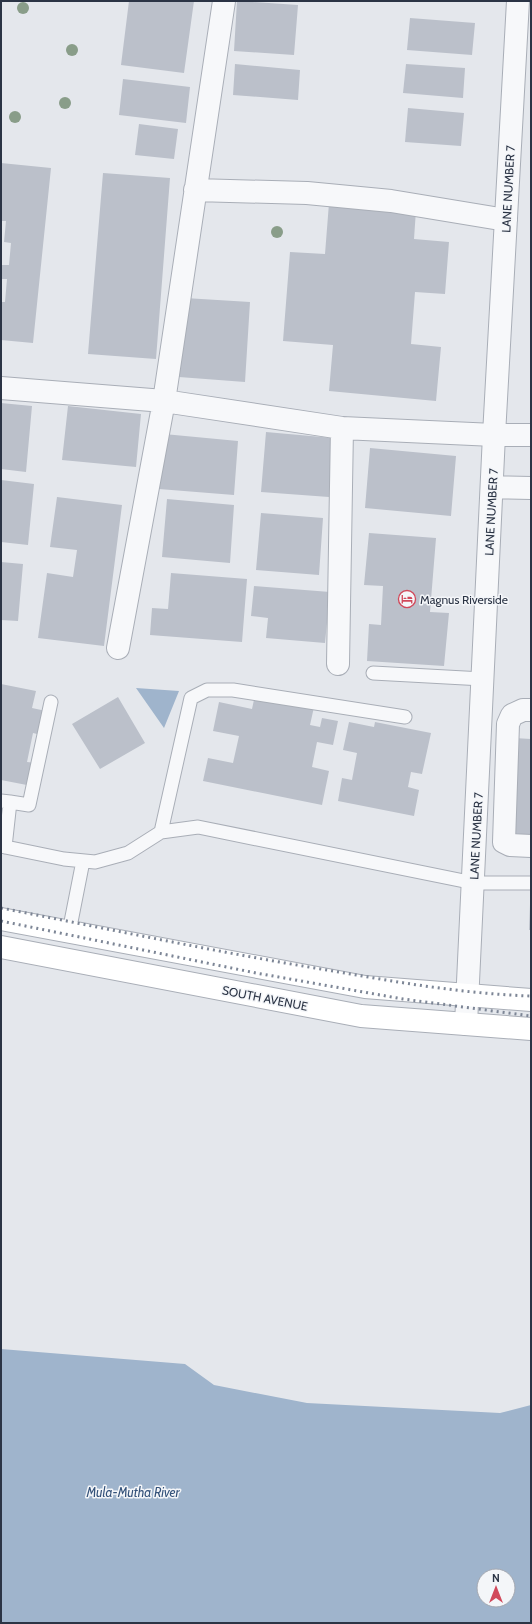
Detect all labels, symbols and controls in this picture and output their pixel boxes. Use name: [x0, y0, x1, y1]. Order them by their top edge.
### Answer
street label: LANE NUMBER 7: [498, 145, 518, 233]
street label: LANE NUMBER 7: [481, 468, 501, 556]
hotel icon: Magnus Riverside: [397, 589, 417, 609]
place label: Magnus Riverside: [420, 592, 508, 607]
street label: LANE NUMBER 7: [466, 792, 486, 880]
street label: SOUTH AVENUE: [221, 982, 310, 1014]
water label: Mula-Mutha River: [85, 1484, 181, 1500]
north arrow: [476, 1568, 516, 1608]
text: N: [492, 1571, 500, 1585]

